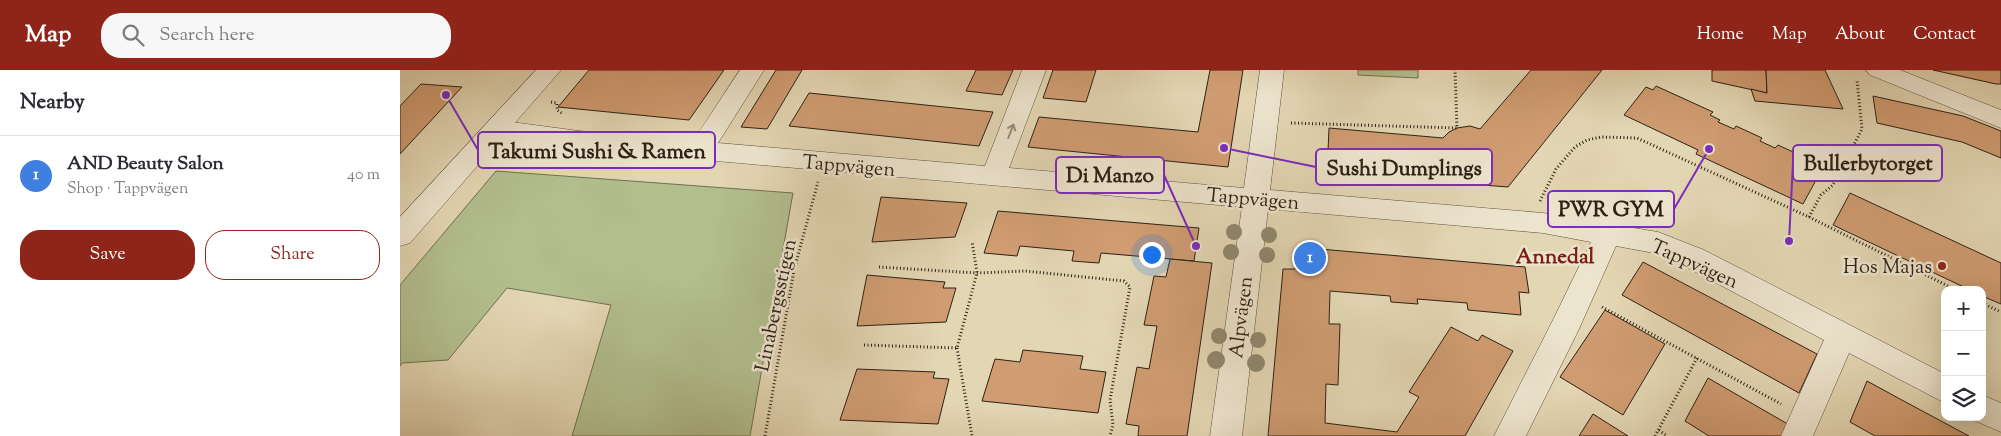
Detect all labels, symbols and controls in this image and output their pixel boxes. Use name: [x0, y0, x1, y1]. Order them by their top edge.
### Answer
search box: [101, 13, 451, 58]
text: Map: [25, 18, 71, 52]
icon: search: [119, 21, 147, 49]
text: Search here: [159, 22, 255, 49]
text: Home: [1697, 22, 1744, 48]
text: Map: [1772, 22, 1807, 48]
text: About: [1835, 22, 1885, 48]
text: Contact: [1913, 22, 1976, 48]
text: Nearby: [20, 88, 85, 118]
one-way arrow: [1007, 124, 1016, 139]
callout: Takumi Sushi & Ramen: [478, 132, 715, 168]
text: Takumi Sushi & Ramen: [488, 138, 706, 168]
callout: Bullerbytorget: [1793, 145, 1942, 181]
street label: Tappvägen: [801, 149, 897, 186]
callout: Sushi Dumplings: [1316, 149, 1492, 185]
text: Bullerbytorget: [1803, 150, 1933, 180]
text: AND Beauty Salon: [67, 151, 224, 178]
text: Sushi Dumplings: [1326, 155, 1482, 185]
callout: Di Manzo: [1056, 157, 1164, 193]
text: Di Manzo: [1066, 162, 1154, 192]
text: 1: [33, 164, 39, 187]
text: 40 m: [347, 164, 380, 187]
text: Shop · Tappvägen: [67, 178, 188, 201]
street label: Tappvägen: [1205, 182, 1301, 219]
callout: PWR GYM: [1548, 191, 1674, 227]
text: PWR GYM: [1558, 196, 1665, 226]
button: Save: [20, 230, 195, 280]
button: Share: [205, 230, 380, 280]
street label: Tappvägen: [1646, 233, 1742, 298]
street label: Linabergsstigen: [749, 236, 806, 375]
pin: 1: [1294, 239, 1326, 277]
your location: [1139, 242, 1165, 268]
district label: Annedal: [1516, 243, 1595, 273]
place label: Hos Majas: [1843, 254, 1932, 283]
marker: Hos Majas: [1936, 260, 1948, 272]
street label: Alpvägen: [1223, 274, 1262, 360]
map controls: [1941, 286, 1986, 421]
button: +: [1941, 286, 1986, 331]
button: −: [1941, 331, 1986, 376]
button: layers: [1941, 376, 1986, 421]

